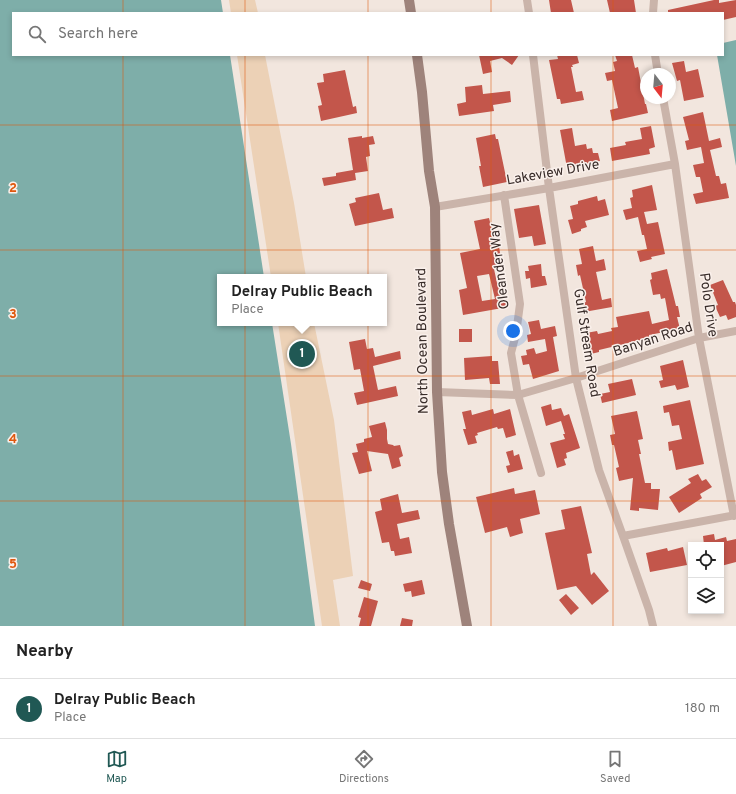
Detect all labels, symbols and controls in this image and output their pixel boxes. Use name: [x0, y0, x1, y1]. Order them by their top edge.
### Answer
search box: [12, 12, 724, 56]
icon: search: [26, 23, 48, 45]
text: Search here: [58, 25, 138, 44]
north arrow: [640, 68, 676, 104]
street label: Lakeview Drive: [505, 156, 601, 190]
text: 2: [9, 181, 17, 197]
street label: Oleander Way: [486, 222, 514, 310]
street label: North Ocean Boulevard: [413, 268, 433, 414]
street label: Polo Drive: [695, 272, 721, 338]
popup: [217, 274, 387, 326]
text: Delray Public Beach: [231, 283, 373, 302]
street label: Gulf Stream Road: [569, 287, 603, 399]
text: Place: [231, 302, 263, 318]
text: 3: [9, 307, 17, 323]
street label: Banyan Road: [611, 319, 695, 361]
your location: [503, 321, 523, 341]
pin: 1: [289, 339, 315, 369]
text: 4: [9, 432, 17, 448]
map controls: [688, 542, 724, 614]
button: locate: [688, 542, 724, 578]
text: 5: [9, 557, 17, 573]
button: layers: [688, 578, 724, 614]
text: Nearby: [16, 641, 73, 663]
text: Delray Public Beach: [54, 691, 196, 710]
text: 1: [26, 701, 32, 717]
text: 180 m: [685, 701, 720, 717]
text: Place: [54, 710, 86, 726]
tab: Map: [106, 748, 128, 786]
tab: Directions: [339, 748, 389, 786]
tab: Saved: [600, 748, 630, 786]

